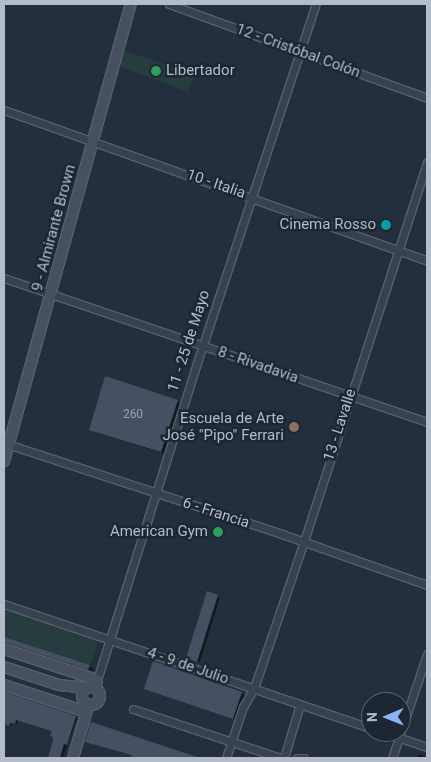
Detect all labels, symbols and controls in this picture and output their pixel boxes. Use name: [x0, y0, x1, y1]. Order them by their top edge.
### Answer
street label: 12 - Cristóbal Colón: [233, 20, 363, 82]
place label: Libertador: [166, 62, 235, 80]
marker: Libertador: [150, 65, 162, 77]
street label: 9 - Almirante Brown: [28, 163, 80, 293]
street label: 10 - Italia: [184, 166, 248, 202]
place label: Cinema Rosso: [279, 216, 376, 234]
marker: Cinema Rosso: [380, 219, 392, 231]
street label: 11 - 25 de Mayo: [164, 288, 214, 394]
street label: 8 - Rivadavia: [215, 343, 301, 387]
street label: 13 - Lavalle: [320, 386, 360, 464]
house number: 260: [123, 408, 143, 422]
place label: Escuela de Arte José "Pipo" Ferrari: [162, 409, 284, 444]
marker: Escuela de Arte José "Pipo" Ferrari: [288, 421, 300, 433]
street label: 6 - Francia: [180, 494, 252, 532]
place label: American Gym: [110, 523, 208, 541]
marker: American Gym: [212, 526, 224, 538]
street label: 4 - 9 de Julio: [145, 644, 231, 688]
north arrow: [361, 692, 411, 742]
text: N: [364, 712, 380, 722]

